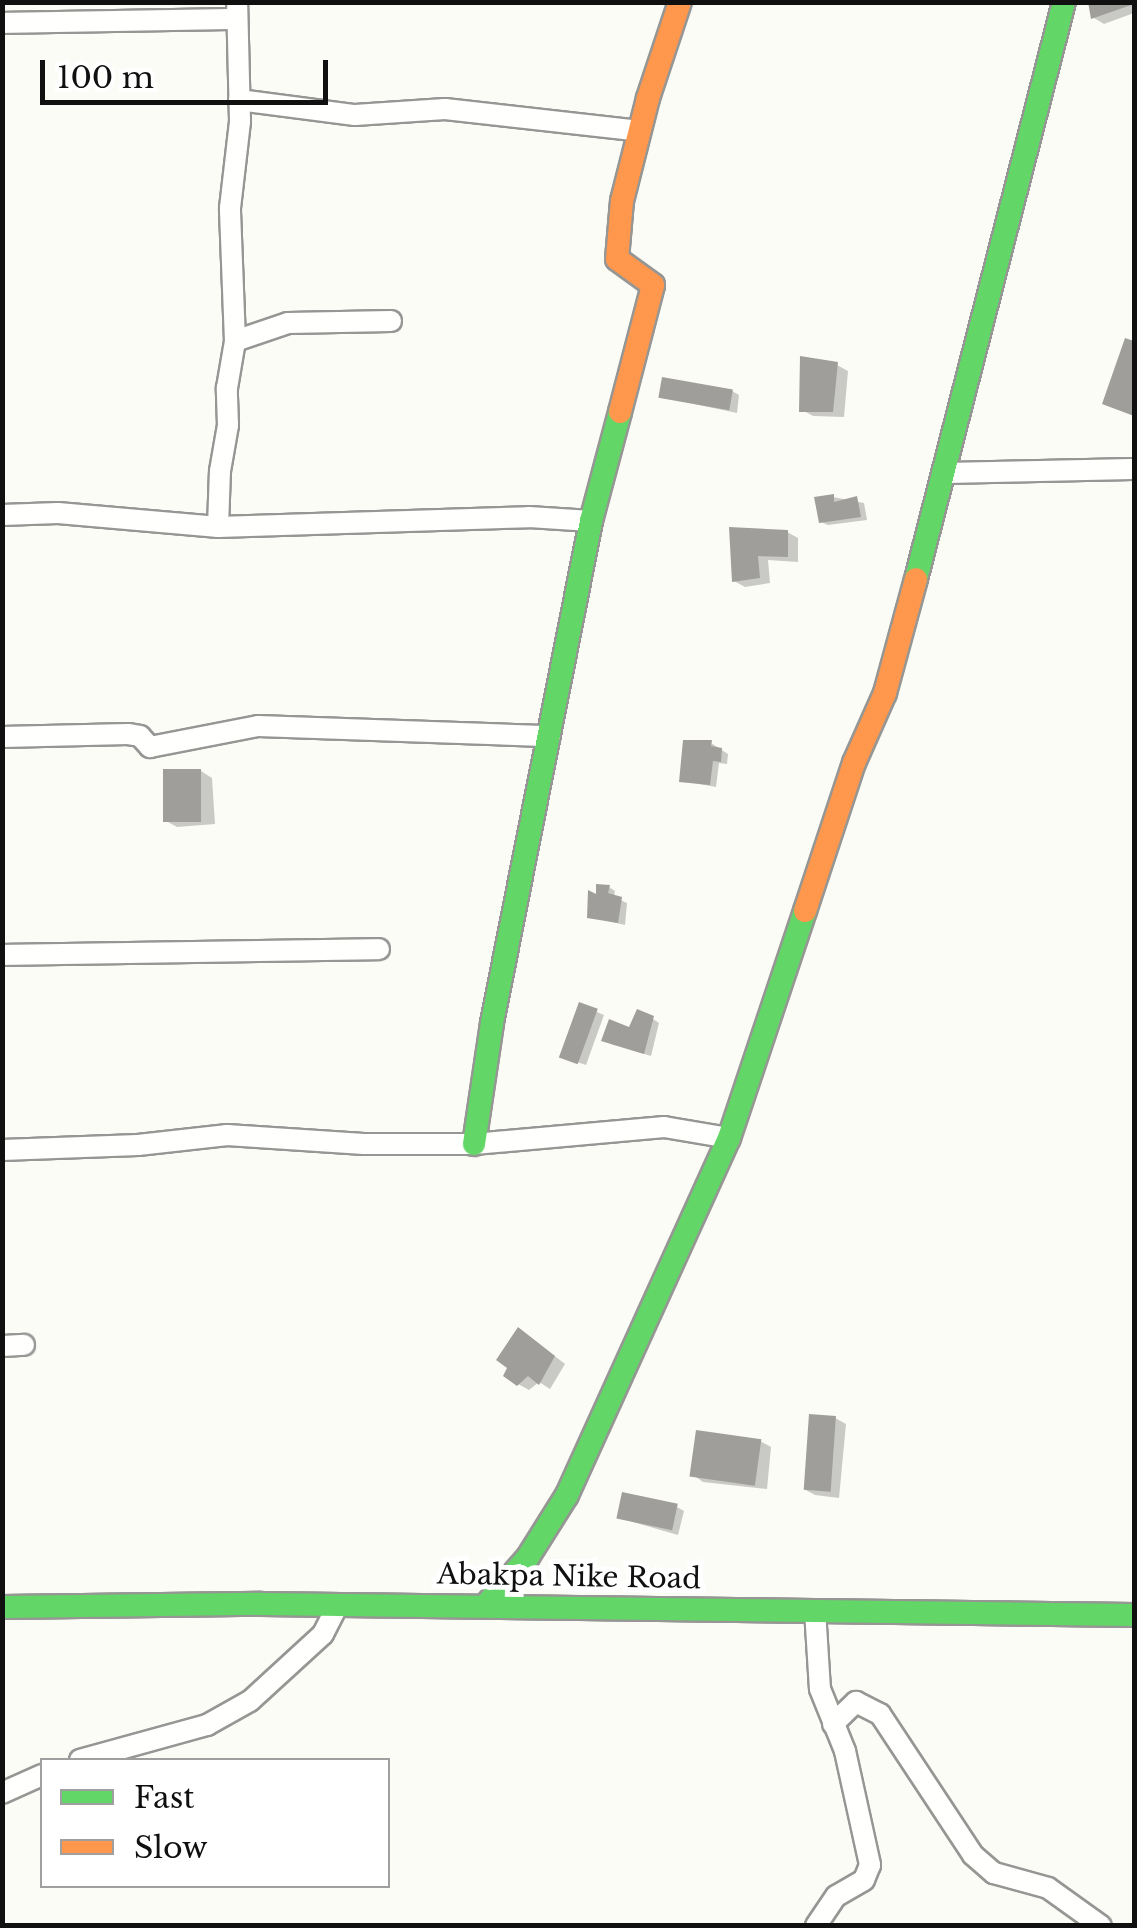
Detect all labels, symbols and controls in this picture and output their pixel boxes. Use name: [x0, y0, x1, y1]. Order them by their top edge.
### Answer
scale bar: [45, 40, 332, 102]
text: 100 m: [57, 59, 154, 96]
street label: Abakpa Nike Road: [436, 1558, 702, 1596]
legend: [40, 1758, 390, 1888]
text: Fast: [134, 1779, 195, 1816]
text: Slow: [134, 1829, 208, 1866]

